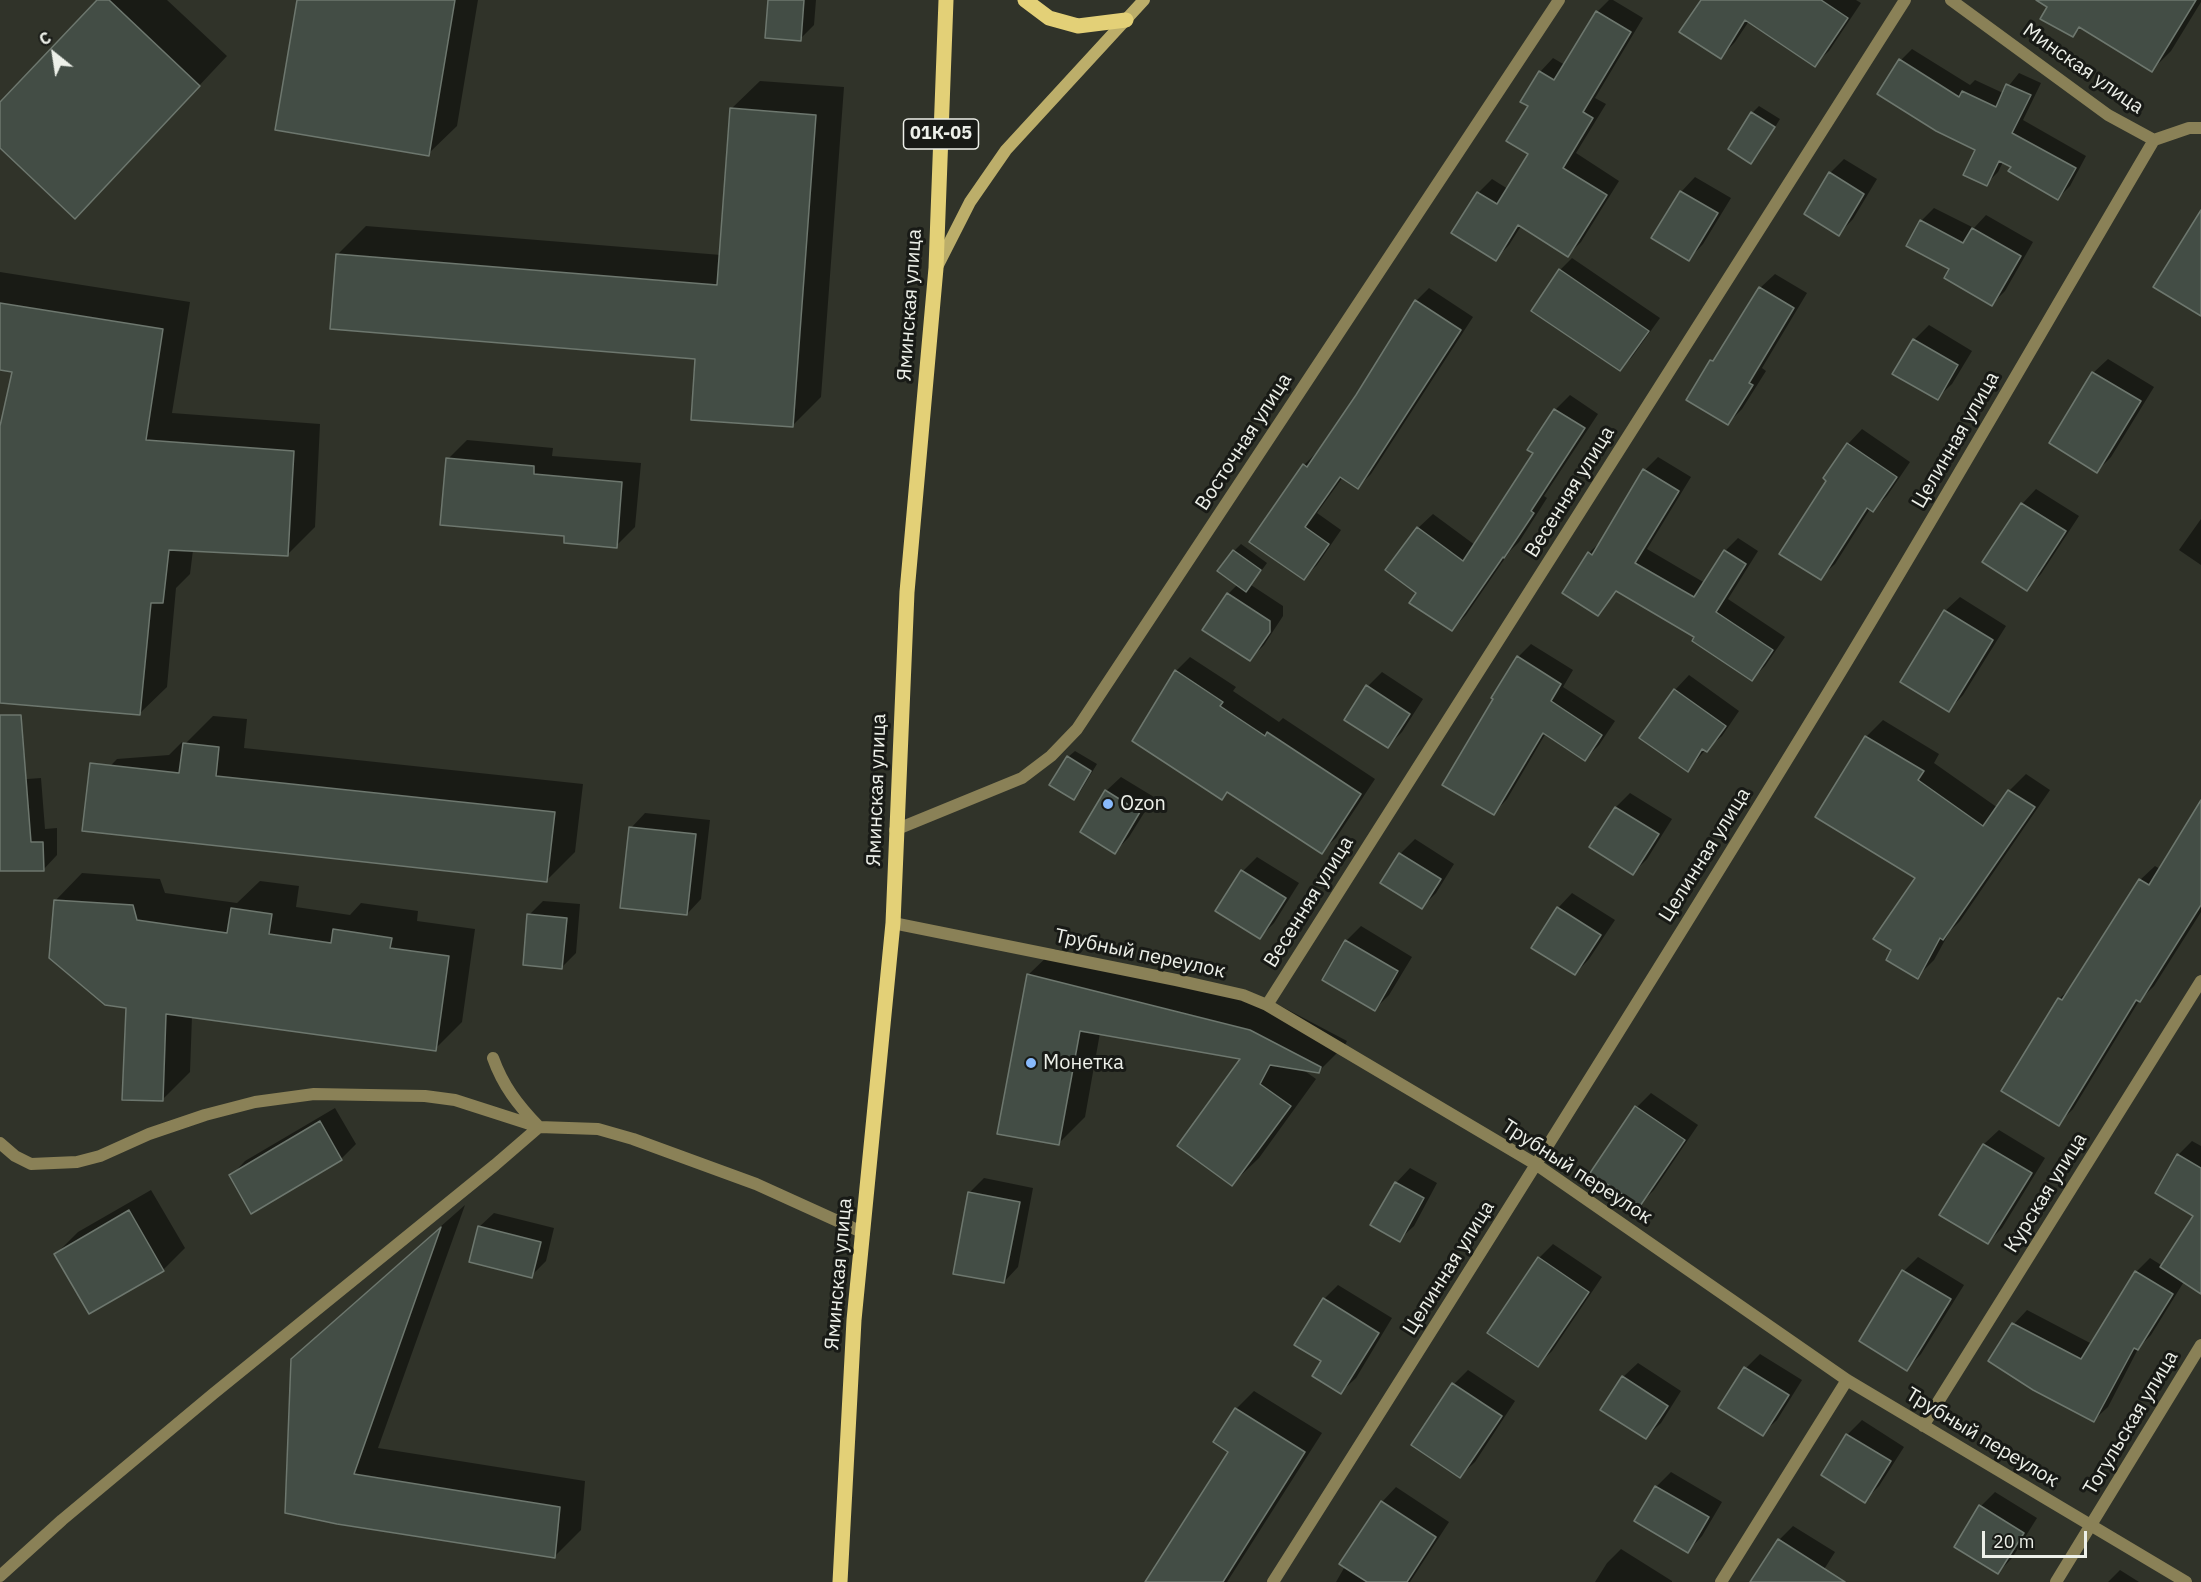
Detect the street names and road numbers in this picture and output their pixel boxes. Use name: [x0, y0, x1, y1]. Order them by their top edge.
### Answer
street label: Минская улица: [2018, 18, 2148, 120]
road number: 01К-05: [904, 119, 978, 149]
street label: Яминская улица: [893, 228, 927, 382]
street label: Целинная улица: [1907, 368, 2005, 512]
street label: Восточная улица: [1191, 369, 1297, 515]
street label: Весенняя улица: [1520, 422, 1620, 562]
street label: Яминская улица: [862, 713, 892, 867]
street label: Целинная улица: [1654, 784, 1756, 926]
street label: Весенняя улица: [1259, 832, 1359, 972]
street label: Трубный переулок: [1052, 924, 1228, 984]
street label: Трубный переулок: [1497, 1115, 1657, 1229]
street label: Курская улица: [2000, 1129, 2092, 1257]
street label: Яминская улица: [820, 1197, 858, 1351]
street label: Целинная улица: [1398, 1197, 1500, 1339]
street label: Тогульская улица: [2078, 1347, 2184, 1499]
street label: Трубный переулок: [1901, 1383, 2063, 1493]

